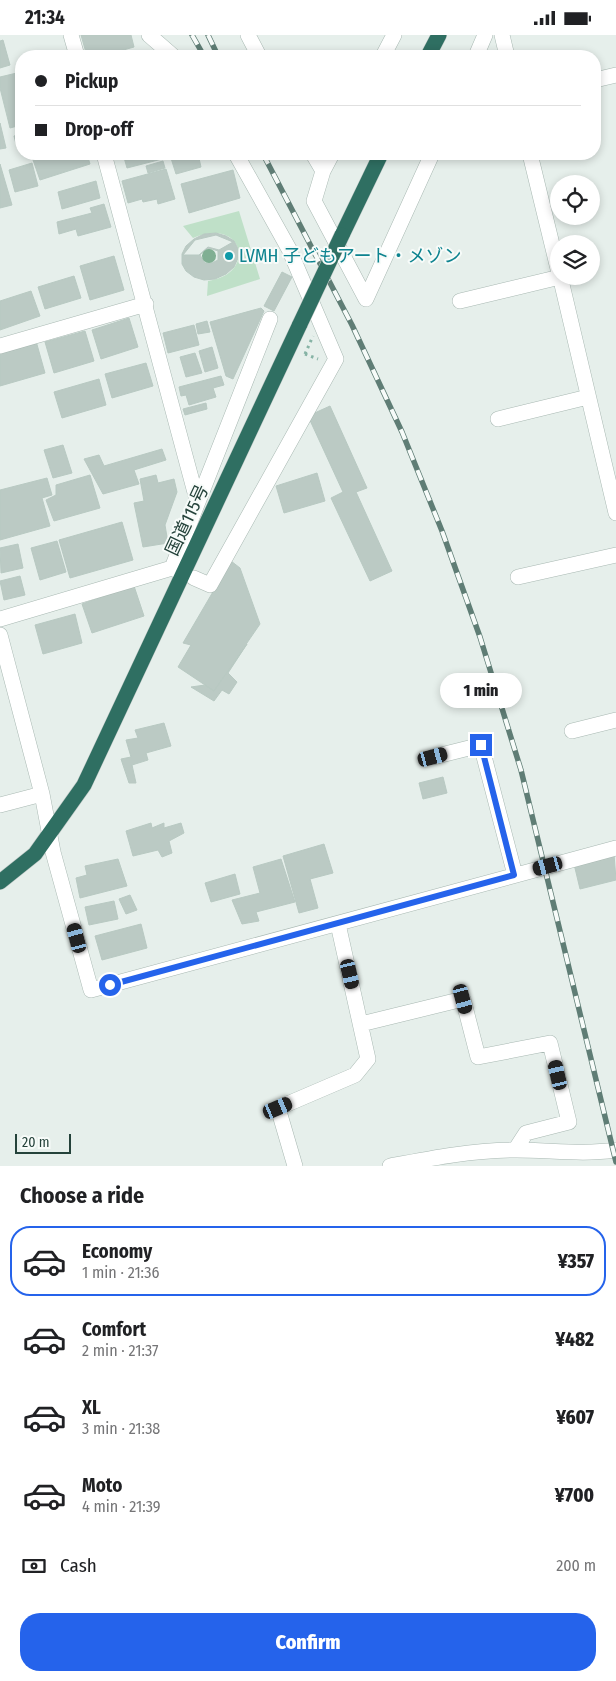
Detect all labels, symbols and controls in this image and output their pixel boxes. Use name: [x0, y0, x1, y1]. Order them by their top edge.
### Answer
text: 21:34: [25, 6, 65, 29]
text: Pickup: [65, 70, 118, 93]
text: Drop-off: [65, 118, 133, 141]
map controls: [550, 175, 600, 285]
button: locate: [550, 175, 600, 225]
button: layers: [550, 235, 600, 285]
place label: LVMH 子どもアート・メゾン: [239, 245, 462, 267]
marker: LVMH 子どもアート・メゾン: [223, 250, 235, 262]
street label: 国道115号: [161, 481, 213, 559]
callout: 1 min: [440, 673, 522, 707]
text: 1 min: [464, 681, 498, 700]
route end: [470, 734, 492, 756]
car: [416, 746, 449, 768]
car: [531, 855, 564, 877]
car: [65, 922, 88, 954]
car: [339, 958, 360, 990]
route start: [99, 974, 121, 996]
car: [451, 983, 474, 1015]
car: [547, 1059, 568, 1091]
car: [261, 1095, 294, 1121]
scale bar: [15, 1131, 71, 1154]
text: 20 m: [22, 1134, 50, 1151]
text: Choose a ride: [20, 1182, 144, 1209]
icon: car: [22, 1239, 67, 1284]
text: Economy: [82, 1240, 152, 1263]
text: ¥357: [558, 1250, 594, 1273]
text: 1 min · 21:36: [82, 1263, 159, 1282]
icon: car: [22, 1317, 67, 1362]
text: Comfort: [82, 1318, 146, 1341]
text: ¥482: [555, 1328, 594, 1351]
text: 2 min · 21:37: [82, 1341, 159, 1360]
icon: car: [22, 1395, 67, 1440]
text: XL: [82, 1396, 101, 1419]
text: ¥607: [556, 1406, 594, 1429]
text: 3 min · 21:38: [82, 1419, 160, 1438]
icon: car: [22, 1473, 67, 1518]
text: Moto: [82, 1474, 122, 1497]
text: ¥700: [555, 1484, 594, 1507]
text: 4 min · 21:39: [82, 1497, 160, 1516]
icon: cash: [20, 1552, 48, 1580]
text: Cash: [60, 1554, 97, 1577]
text: 200 m: [556, 1556, 596, 1575]
button: Confirm: [20, 1613, 596, 1671]

